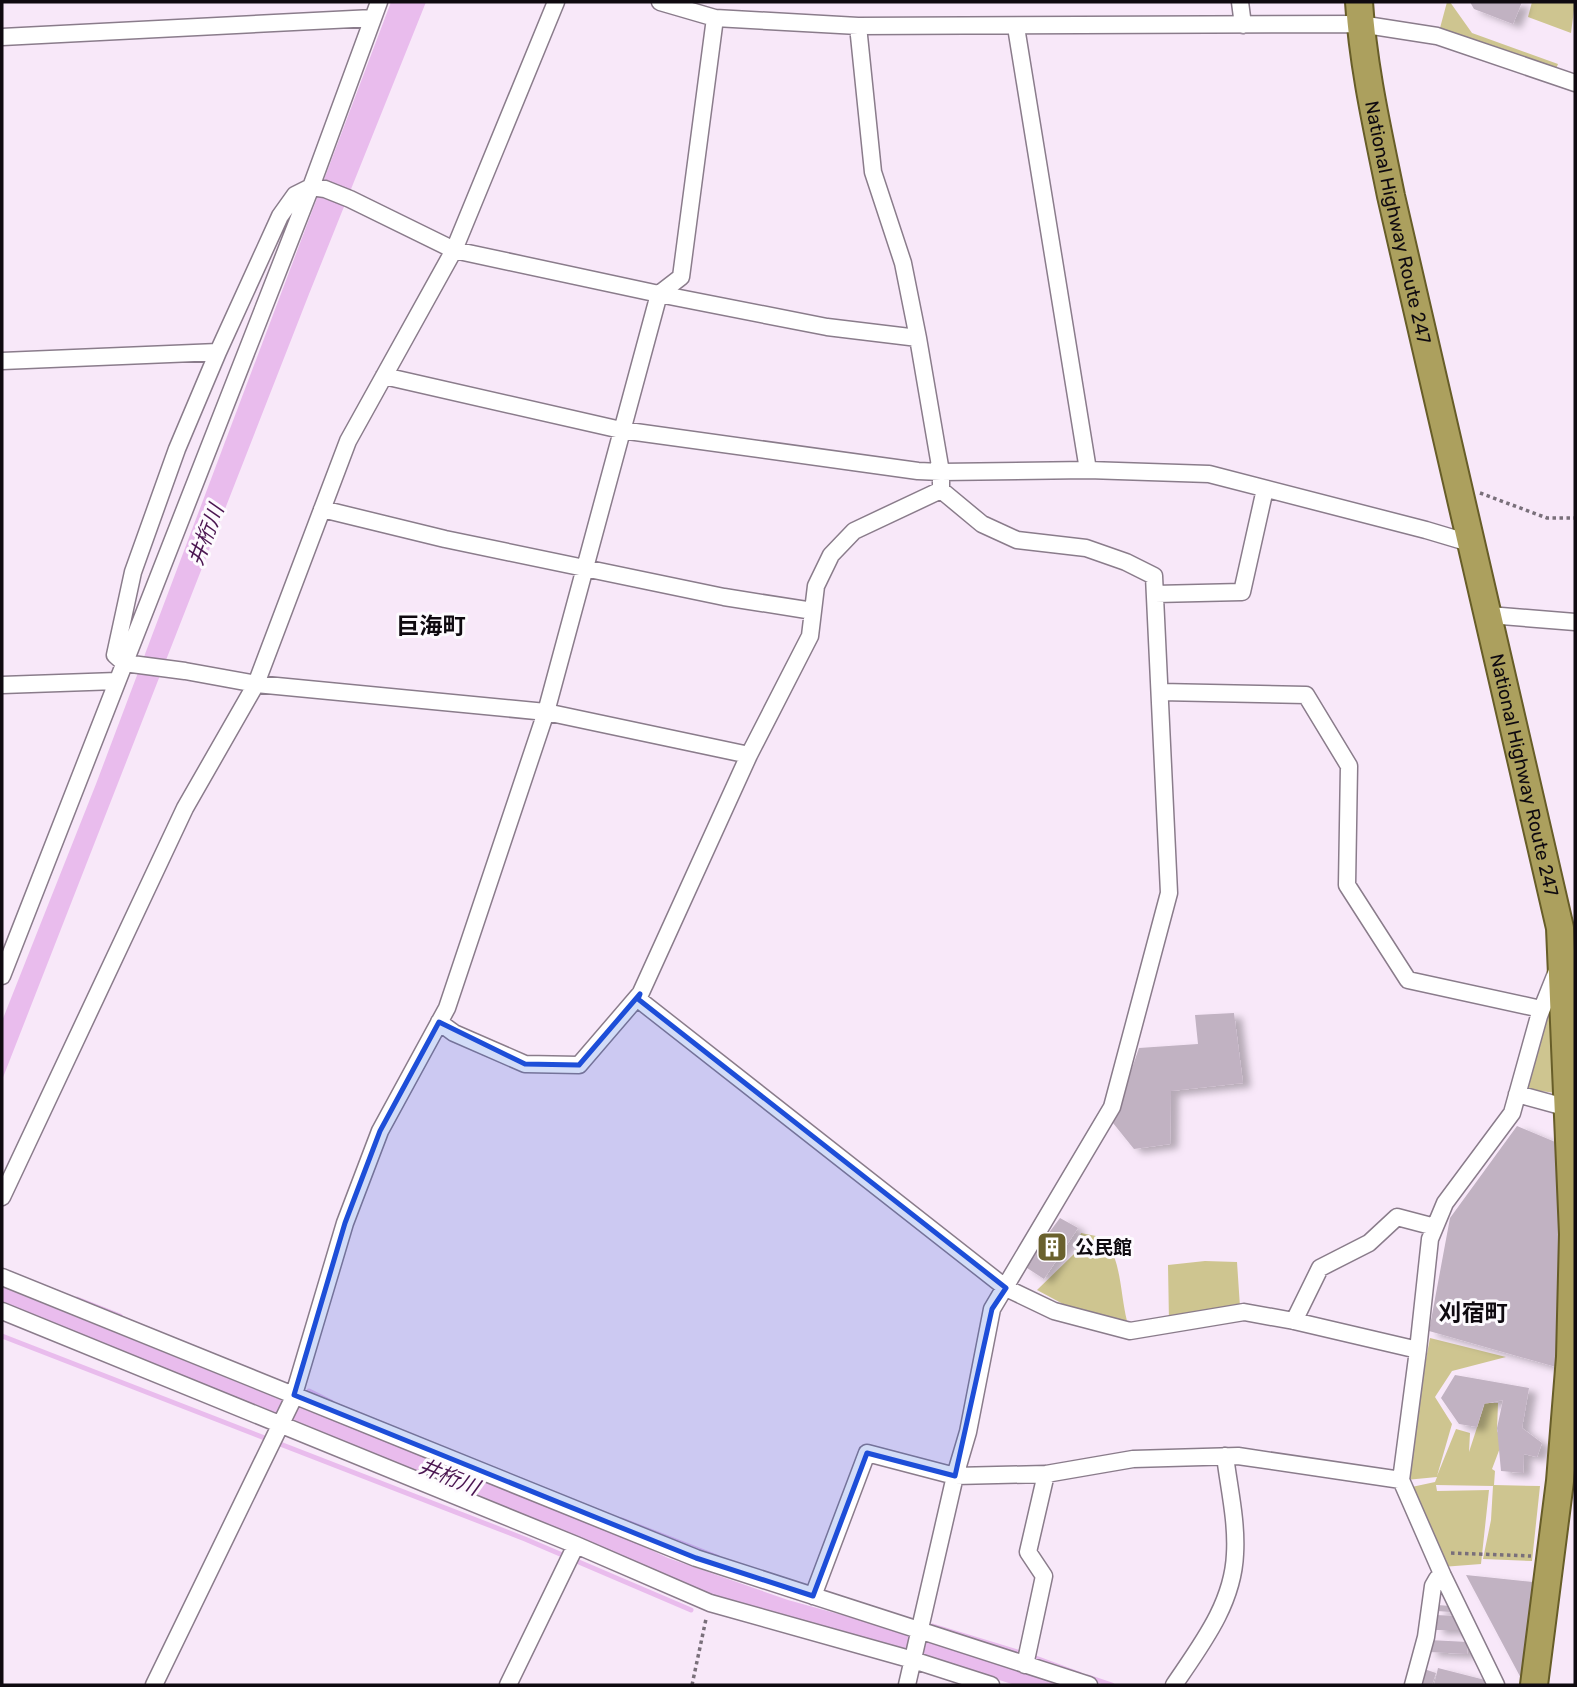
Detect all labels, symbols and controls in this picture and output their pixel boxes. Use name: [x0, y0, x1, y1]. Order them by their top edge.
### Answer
street label: National Highway Route 247: [1360, 99, 1436, 346]
water label: 井桁川: [183, 499, 229, 569]
district label: 巨海町: [397, 612, 466, 640]
street label: National Highway Route 247: [1485, 652, 1563, 899]
building icon: 公民館: [1035, 1230, 1069, 1264]
place label: 公民館: [1075, 1236, 1132, 1259]
district label: 刈宿町: [1439, 1299, 1508, 1327]
water label: 井桁川: [415, 1453, 485, 1501]

